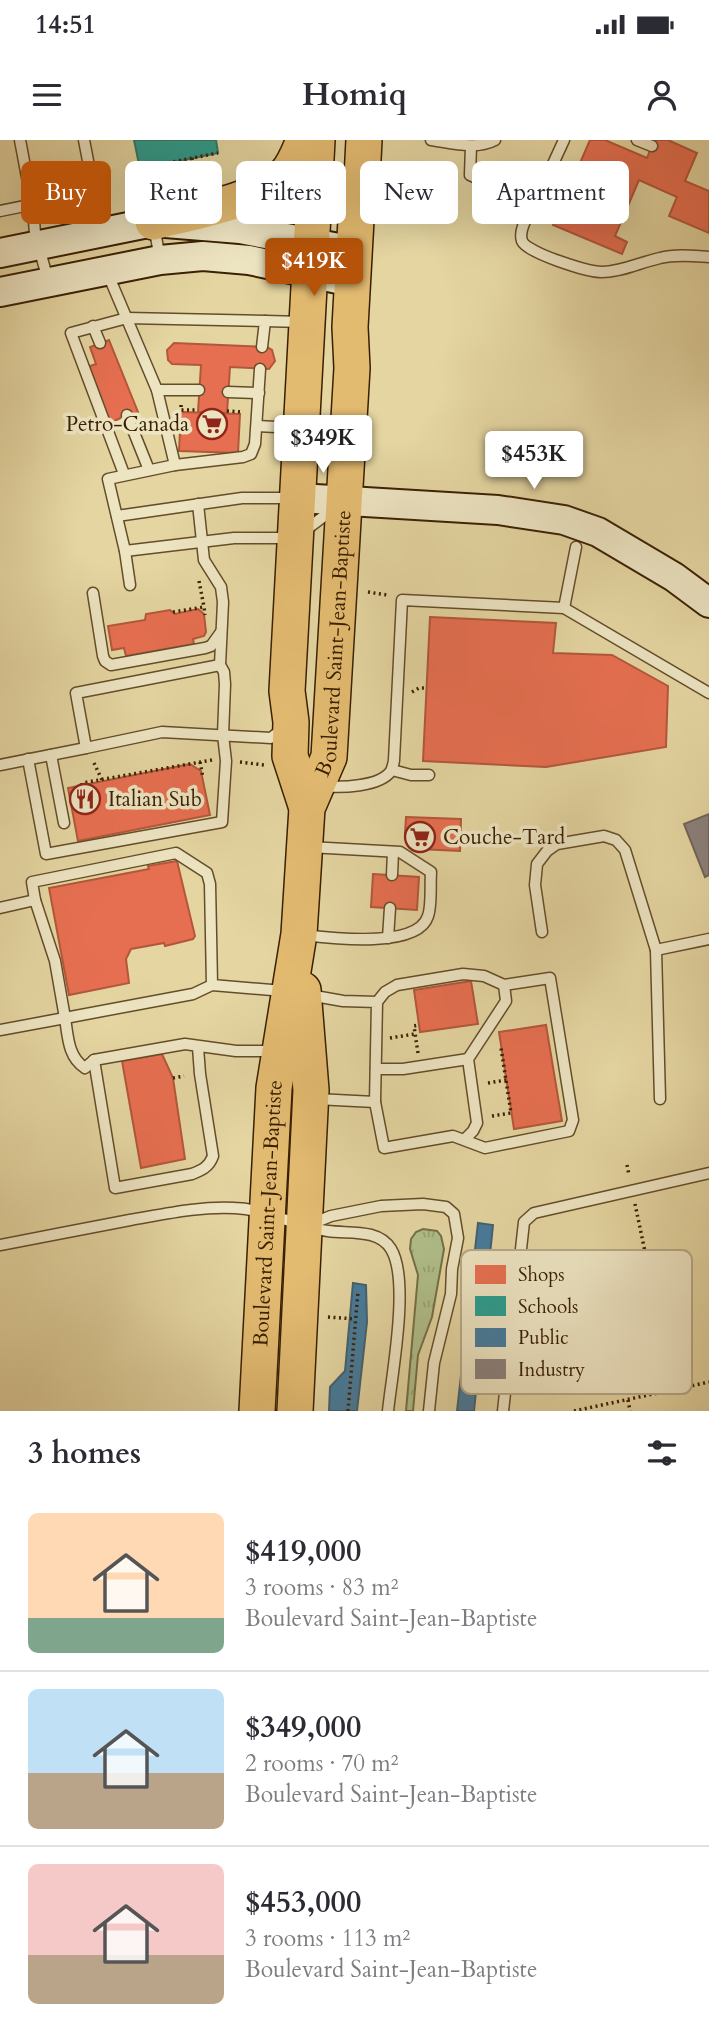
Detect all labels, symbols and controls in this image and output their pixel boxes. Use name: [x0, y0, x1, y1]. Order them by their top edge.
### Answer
text: 14:51: [35, 7, 96, 42]
text: Homiq: [302, 73, 407, 117]
icon: menu: [28, 76, 66, 114]
icon: person: [643, 76, 681, 114]
chip: Buy: [21, 161, 111, 224]
chip: Rent: [125, 161, 222, 224]
chip: Filters: [236, 161, 346, 224]
chip: New: [360, 161, 458, 224]
chip: Apartment: [472, 161, 629, 224]
pin: $419K: [265, 239, 363, 298]
text: $419K: [281, 245, 347, 276]
supermarket icon: Petro-Canada: [195, 407, 229, 441]
place label: Petro-Canada: [66, 410, 189, 439]
pin: $349K: [274, 416, 372, 475]
text: $349K: [290, 422, 356, 453]
pin: $453K: [485, 432, 583, 491]
text: $453K: [501, 438, 567, 469]
street label: Boulevard Saint-Jean-Baptiste: [308, 509, 359, 781]
restaurant icon: Italian Sub: [68, 782, 102, 816]
place label: Italian Sub: [108, 785, 202, 814]
supermarket icon: Couche-Tard: [403, 820, 437, 854]
place label: Couche-Tard: [443, 823, 565, 852]
street label: Boulevard Saint-Jean-Baptiste: [246, 1078, 290, 1347]
legend: [461, 1250, 692, 1394]
text: Shops: [518, 1262, 565, 1288]
text: Schools: [518, 1294, 578, 1320]
text: Public: [518, 1325, 569, 1351]
text: Industry: [518, 1357, 585, 1383]
text: 3 homes: [28, 1433, 141, 1474]
icon: filters: [643, 1434, 681, 1472]
text: $419,000: [245, 1531, 361, 1572]
icon: home: [84, 1541, 168, 1625]
text: 3 rooms · 83 m²: [245, 1572, 398, 1603]
text: Boulevard Saint-Jean-Baptiste: [245, 1603, 537, 1634]
text: $349,000: [245, 1707, 361, 1748]
icon: home: [84, 1717, 168, 1801]
text: 2 rooms · 70 m²: [245, 1748, 398, 1779]
text: Boulevard Saint-Jean-Baptiste: [245, 1779, 537, 1810]
text: $453,000: [245, 1882, 361, 1923]
icon: home: [84, 1892, 168, 1976]
text: 3 rooms · 113 m²: [245, 1923, 410, 1954]
text: Boulevard Saint-Jean-Baptiste: [245, 1954, 537, 1985]

